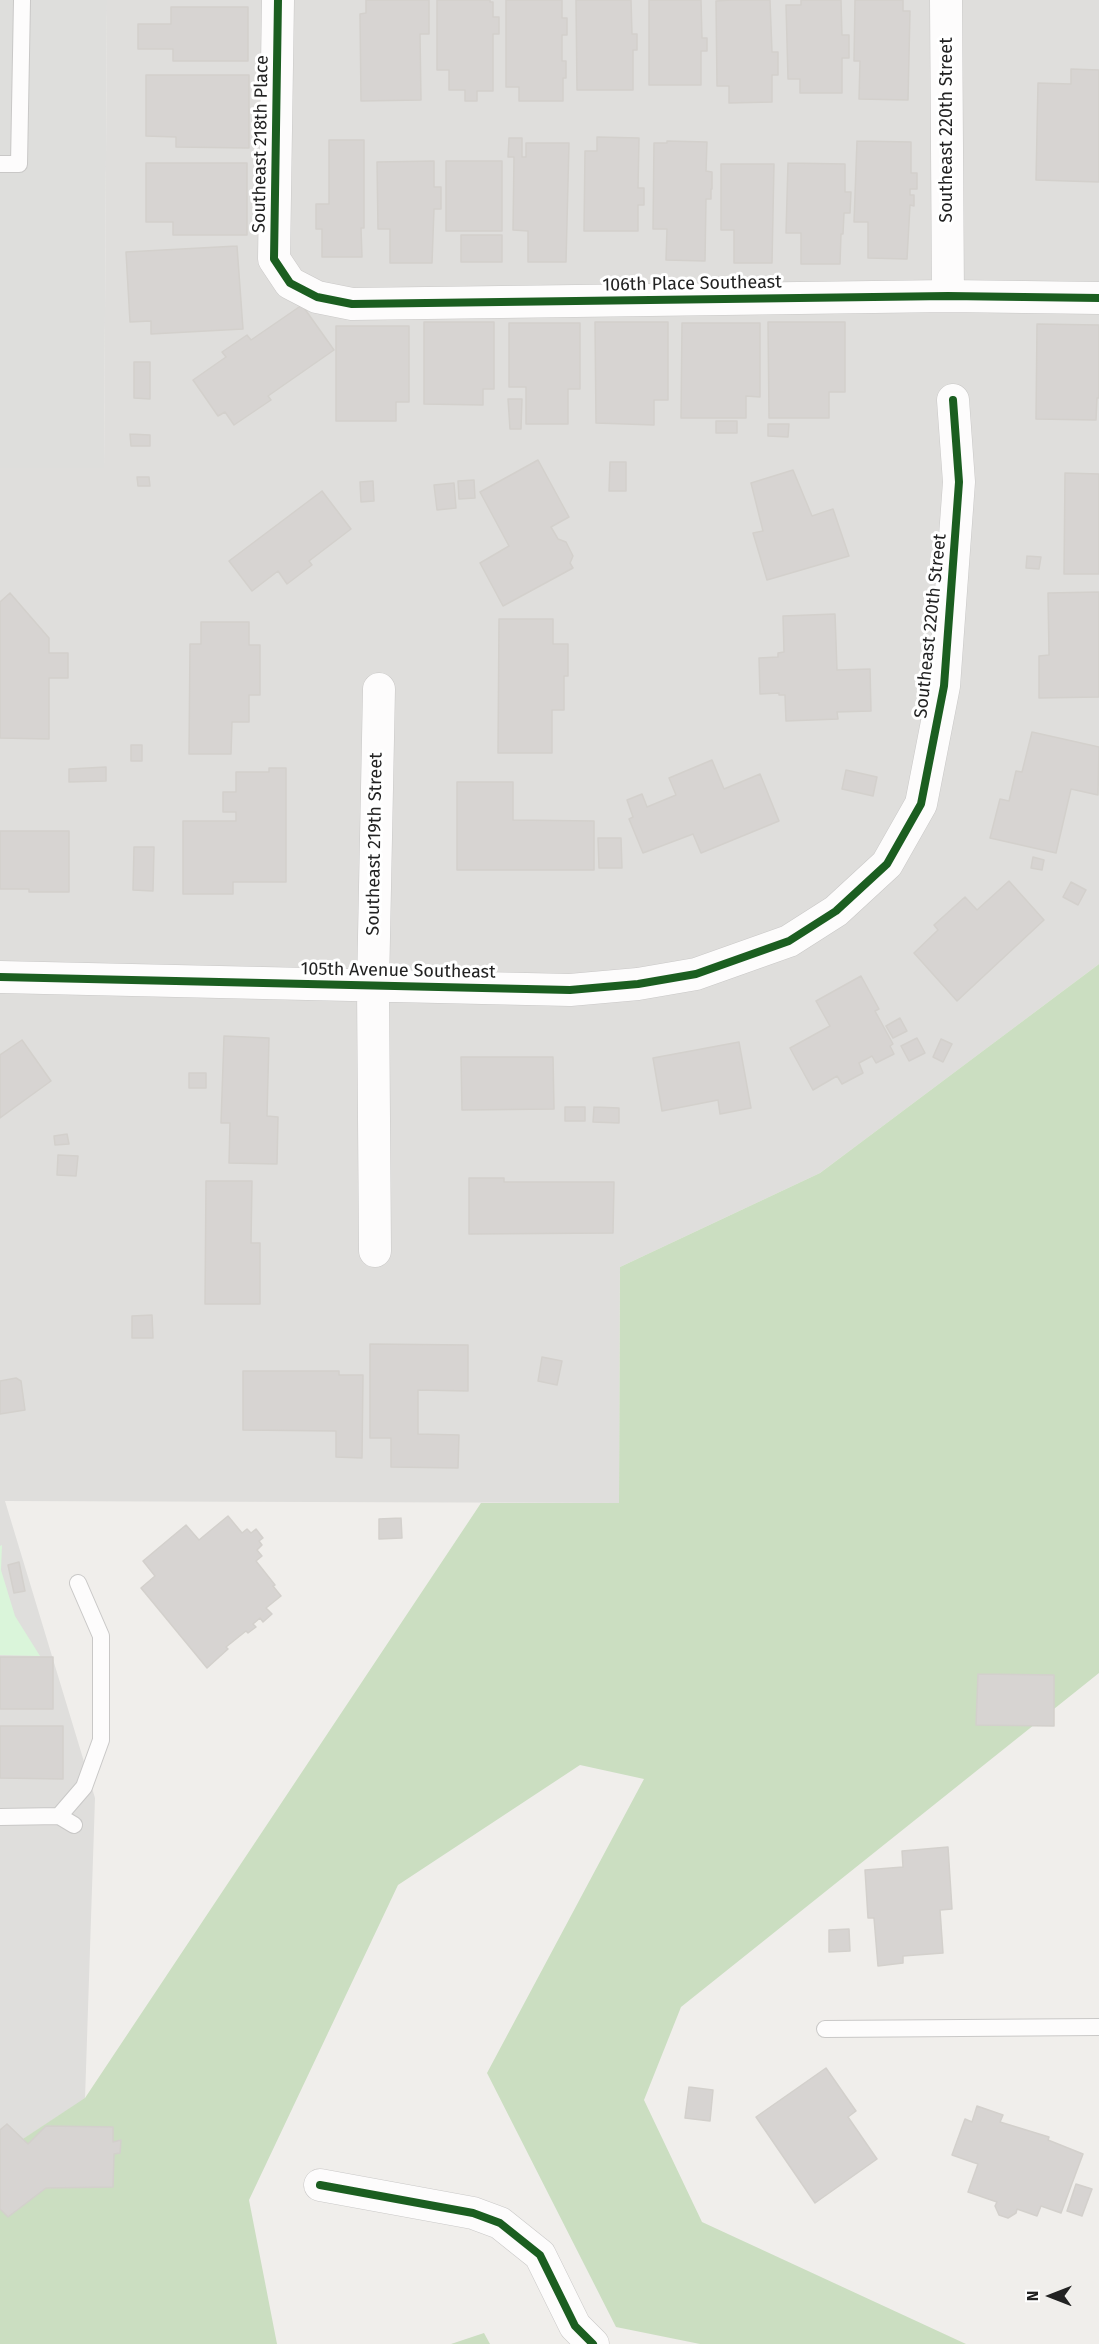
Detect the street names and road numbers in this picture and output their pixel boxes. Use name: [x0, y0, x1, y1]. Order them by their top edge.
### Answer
street label: Southeast 220th Street: [936, 37, 958, 223]
street label: Southeast 218th Place: [249, 55, 273, 233]
street label: 106th Place Southeast: [602, 272, 782, 296]
street label: Southeast 220th Street: [911, 533, 951, 719]
street label: Southeast 219th Street: [363, 752, 387, 936]
street label: 105th Avenue Southeast: [300, 958, 496, 984]

